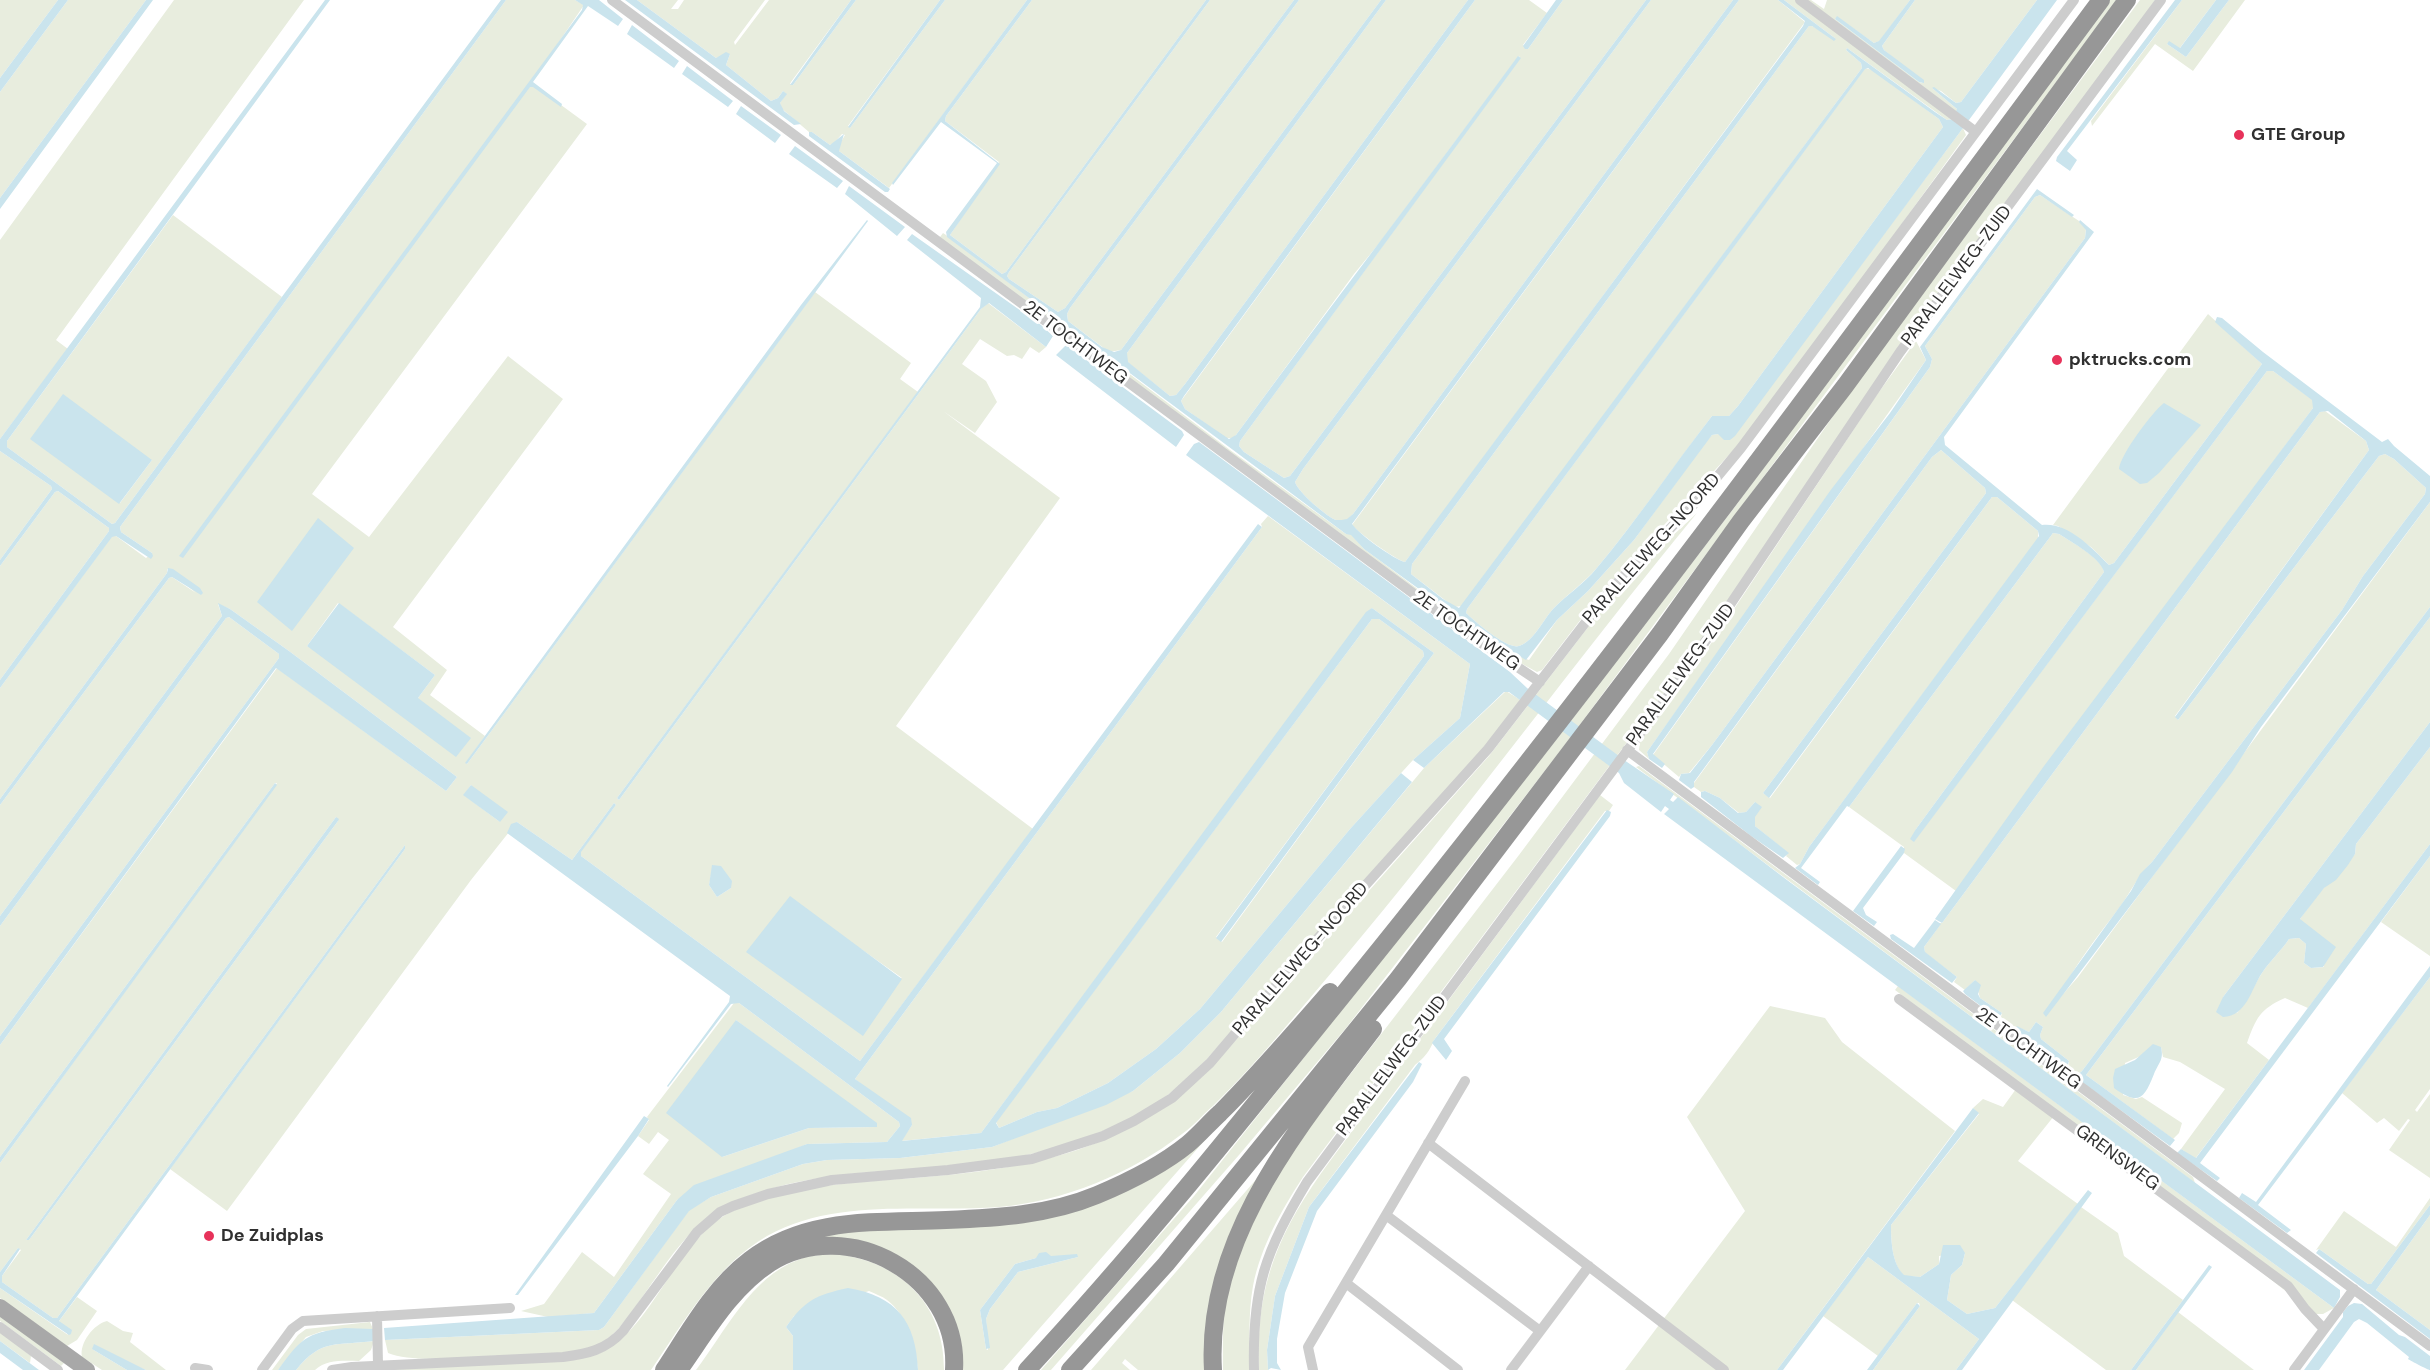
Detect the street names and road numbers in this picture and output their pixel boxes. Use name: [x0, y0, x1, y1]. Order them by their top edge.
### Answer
street label: PARALLELWEG-ZUID: [1897, 202, 2017, 350]
street label: 2E TOCHTWEG: [1019, 297, 1131, 389]
street label: PARALLELWEG-NOORD: [1579, 469, 1725, 629]
street label: 2E TOCHTWEG: [1409, 586, 1523, 676]
street label: PARALLELWEG-ZUID: [1622, 600, 1740, 750]
street label: PARALLELWEG-NOORD: [1229, 878, 1373, 1040]
street label: PARALLELWEG-ZUID: [1332, 992, 1452, 1140]
street label: 2E TOCHTWEG: [1971, 1003, 2085, 1095]
street label: GRENSWEG: [2071, 1120, 2163, 1196]

